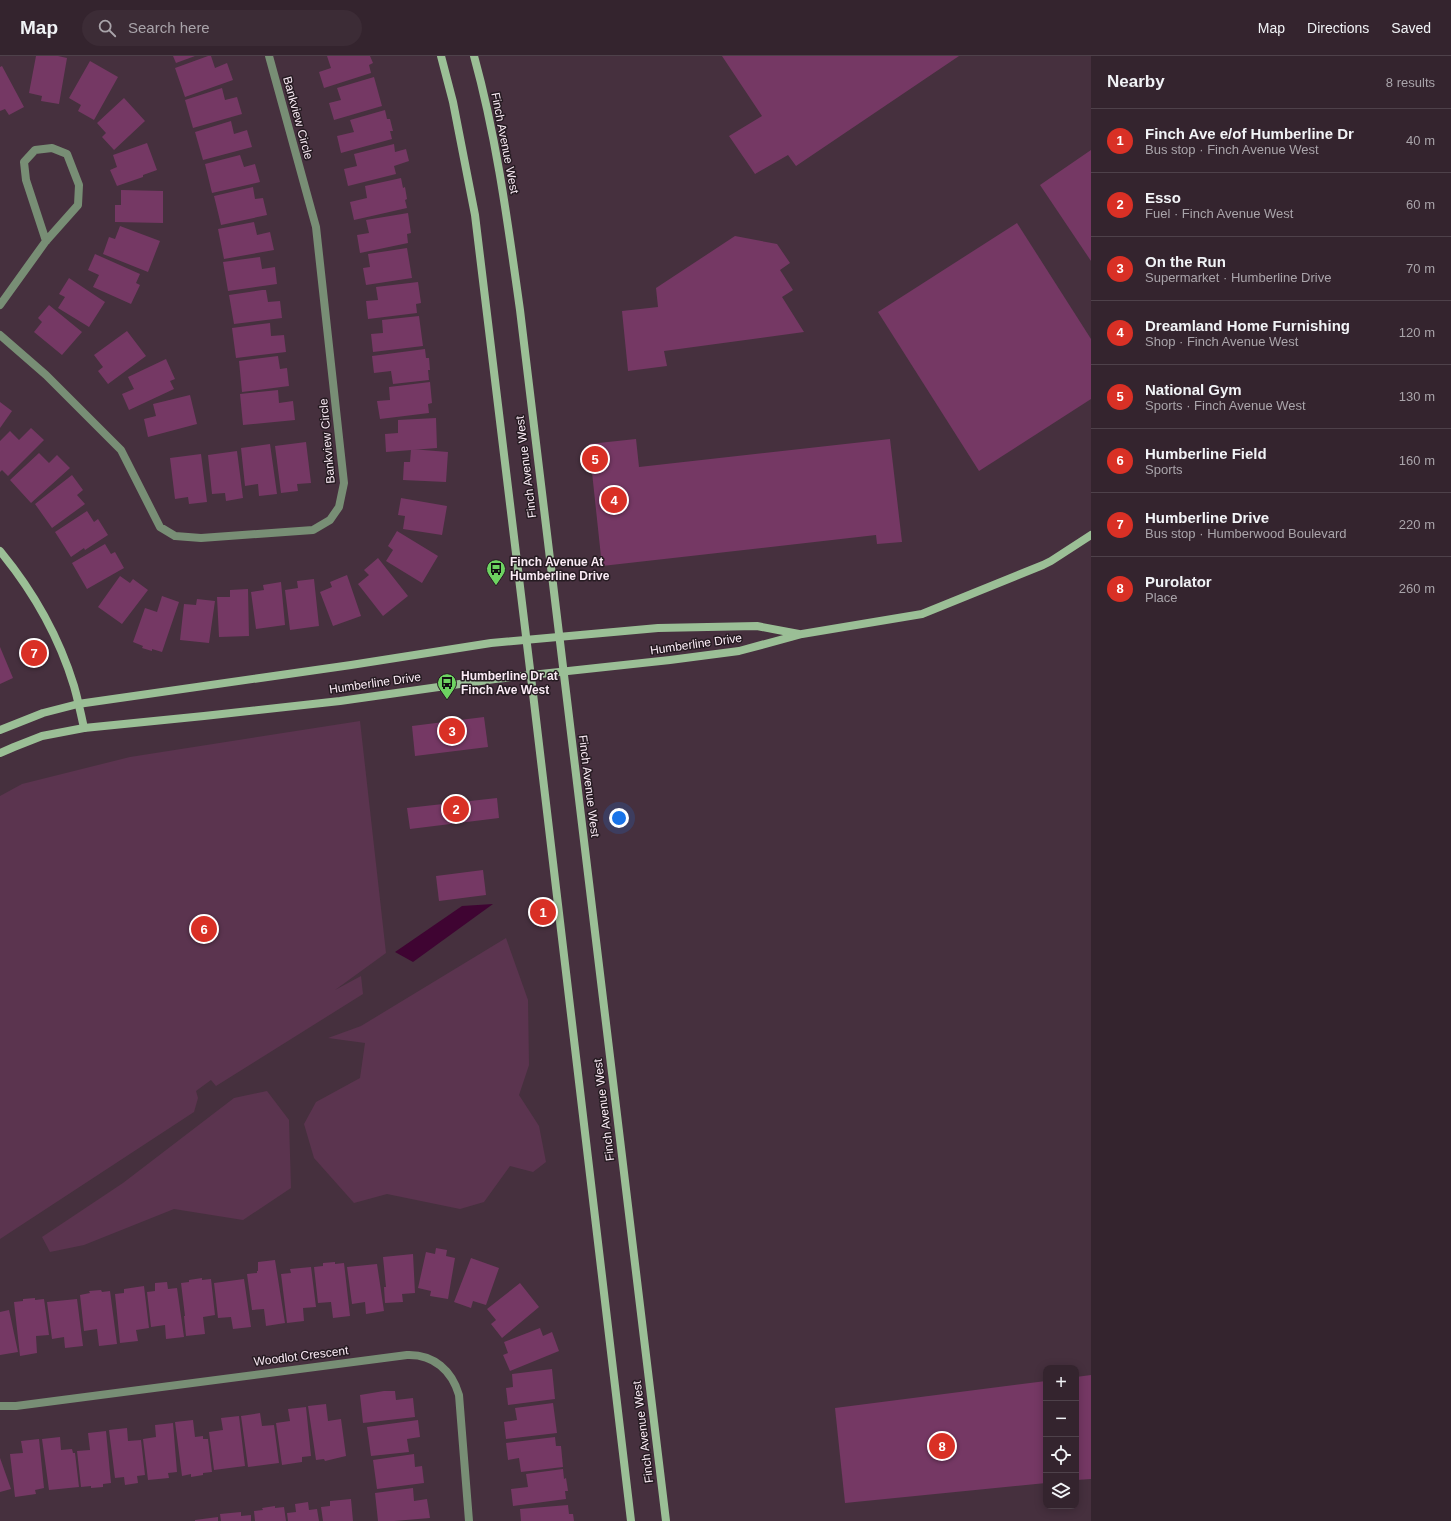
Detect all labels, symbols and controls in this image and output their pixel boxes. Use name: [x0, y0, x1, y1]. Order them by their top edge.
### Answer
search box: [82, 10, 362, 46]
text: Map: [20, 17, 58, 38]
icon: search: [96, 17, 118, 39]
text: Search here: [128, 19, 210, 36]
text: Map: [1258, 20, 1285, 36]
text: Directions: [1307, 20, 1369, 36]
text: Saved: [1391, 20, 1431, 36]
text: Nearby: [1107, 72, 1165, 91]
street label: Bankview Circle: [280, 75, 316, 161]
text: 8 results: [1386, 75, 1435, 90]
street label: Finch Avenue West: [488, 91, 522, 196]
text: Finch Ave e/of Humberline Dr: [1145, 125, 1354, 142]
text: 1: [1116, 133, 1124, 148]
text: 40 m: [1406, 133, 1435, 148]
text: Bus stop · Finch Avenue West: [1145, 142, 1319, 157]
text: Esso: [1145, 189, 1181, 206]
text: 2: [1116, 197, 1124, 212]
text: 60 m: [1406, 197, 1435, 212]
text: Fuel · Finch Avenue West: [1145, 206, 1293, 221]
text: On the Run: [1145, 253, 1226, 270]
text: 3: [1116, 261, 1124, 276]
text: 70 m: [1406, 261, 1435, 276]
text: Supermarket · Humberline Drive: [1145, 270, 1331, 285]
text: Dreamland Home Furnishing: [1145, 317, 1350, 334]
text: 4: [1116, 325, 1124, 340]
text: 120 m: [1399, 325, 1435, 340]
text: Shop · Finch Avenue West: [1145, 334, 1298, 349]
text: National Gym: [1145, 381, 1242, 398]
text: 5: [1116, 389, 1124, 404]
text: 130 m: [1399, 389, 1435, 404]
street label: Bankview Circle: [316, 398, 338, 484]
text: Sports · Finch Avenue West: [1145, 398, 1306, 413]
street label: Finch Avenue West: [513, 414, 539, 519]
pin: 5: [582, 444, 608, 474]
text: Humberline Field: [1145, 445, 1267, 462]
text: 6: [1116, 453, 1124, 468]
text: 160 m: [1399, 453, 1435, 468]
text: Sports: [1145, 462, 1183, 477]
pin: 4: [601, 485, 627, 515]
text: Humberline Drive: [1145, 509, 1269, 526]
text: 7: [1116, 517, 1124, 532]
text: 220 m: [1399, 517, 1435, 532]
text: Bus stop · Humberwood Boulevard: [1145, 526, 1347, 541]
place label: Finch Avenue At Humberline Drive: [510, 555, 610, 583]
bus stop icon: Finch Avenue At Humberline Drive: [485, 558, 507, 586]
text: Purolator: [1145, 573, 1212, 590]
text: 8: [1116, 581, 1124, 596]
text: 260 m: [1399, 581, 1435, 596]
text: Place: [1145, 590, 1178, 605]
street label: Humberline Drive: [649, 631, 743, 657]
pin: 7: [21, 638, 47, 668]
place label: Humberline Dr at Finch Ave West: [461, 669, 558, 697]
street label: Humberline Drive: [328, 670, 422, 696]
bus stop icon: Humberline Dr at Finch Ave West: [436, 672, 458, 700]
pin: 3: [439, 716, 465, 746]
street label: Finch Avenue West: [576, 734, 602, 839]
pin: 2: [443, 794, 469, 824]
your location: [609, 808, 629, 828]
pin: 1: [530, 897, 556, 927]
pin: 6: [191, 914, 217, 944]
street label: Finch Avenue West: [591, 1057, 617, 1162]
street label: Woodlot Crescent: [253, 1343, 350, 1369]
map controls: [1043, 1365, 1079, 1509]
button: +: [1043, 1365, 1079, 1401]
street label: Finch Avenue West: [630, 1379, 656, 1484]
button: −: [1043, 1401, 1079, 1437]
pin: 8: [929, 1431, 955, 1461]
button: locate: [1043, 1437, 1079, 1473]
button: layers: [1043, 1473, 1079, 1509]

